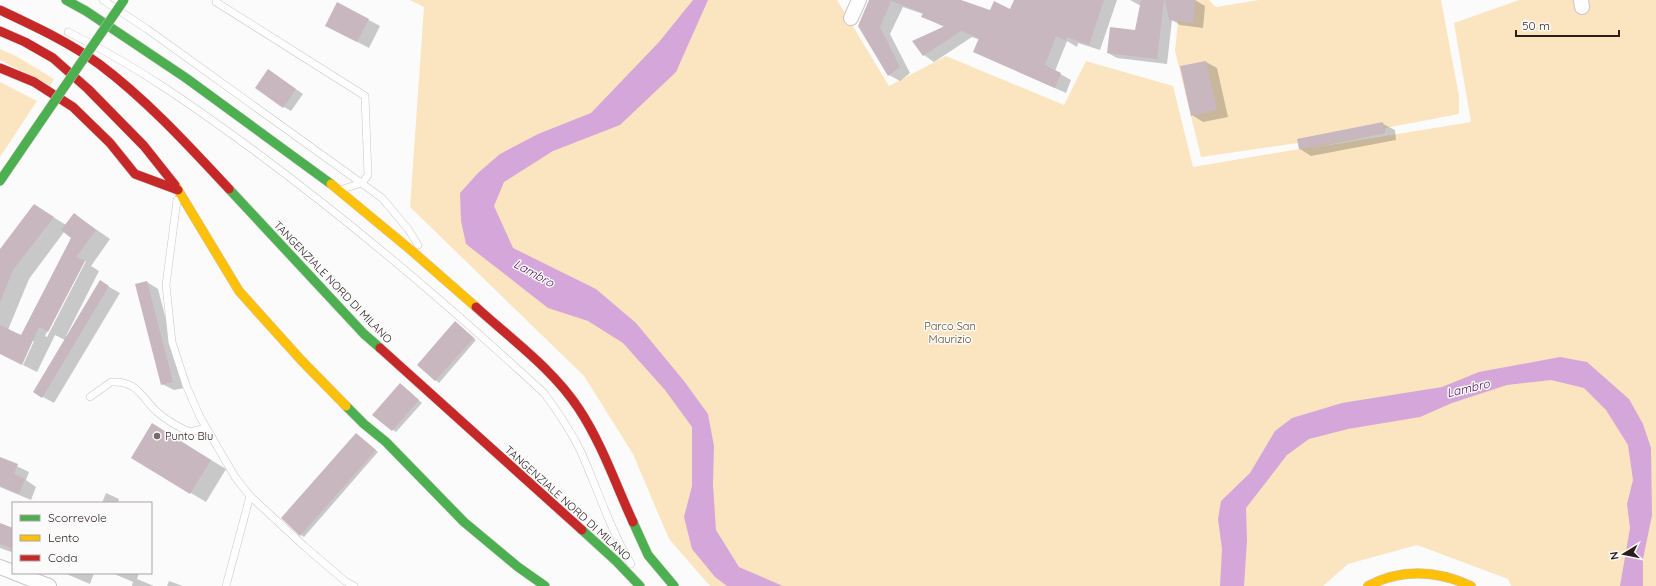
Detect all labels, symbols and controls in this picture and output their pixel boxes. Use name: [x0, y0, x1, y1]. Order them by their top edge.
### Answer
scale bar: [1516, 12, 1619, 38]
text: 50 m: [1522, 18, 1550, 33]
street label: TANGENZIALE NORD DI MILANO: [271, 218, 395, 346]
water label: Lambro: [511, 256, 557, 290]
park label: Parco San Maurizio: [924, 319, 976, 346]
water label: Lambro: [1445, 376, 1492, 400]
place label: Punto Blu: [165, 429, 213, 443]
marker: Punto Blu: [152, 431, 162, 441]
street label: TANGENZIALE NORD DI MILANO: [502, 443, 634, 563]
legend: [12, 502, 152, 574]
text: Scorrevole: [48, 510, 107, 525]
text: Lento: [48, 530, 79, 545]
north arrow: [1604, 534, 1644, 574]
text: Coda: [48, 550, 78, 565]
text: N: [1607, 551, 1622, 561]

